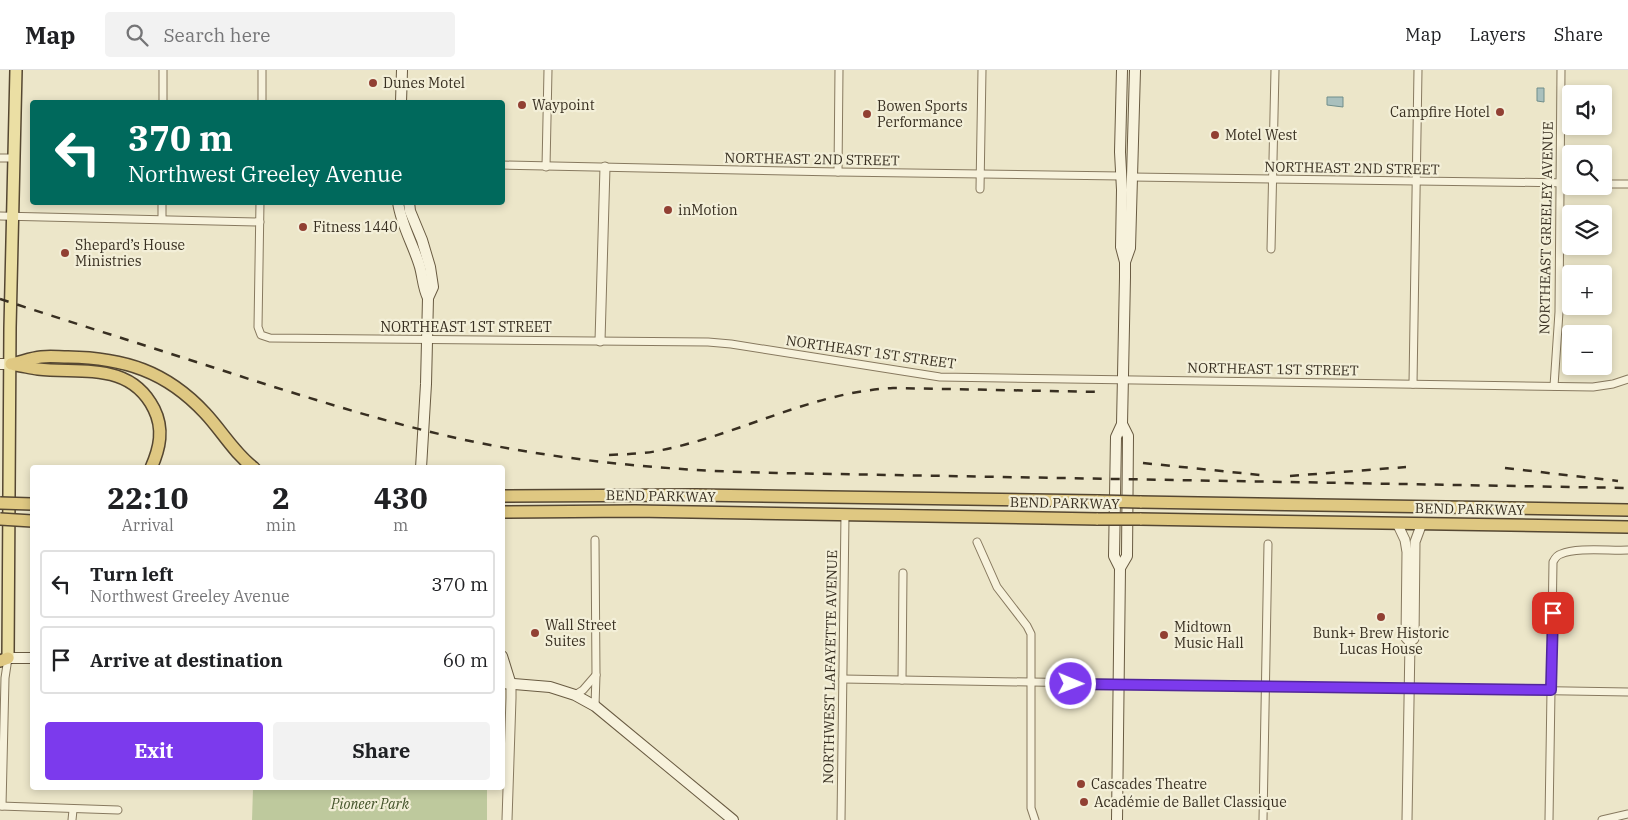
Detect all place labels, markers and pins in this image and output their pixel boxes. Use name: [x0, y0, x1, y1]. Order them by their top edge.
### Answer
place label: Dunes Motel: [383, 74, 465, 92]
marker: Dunes Motel: [367, 77, 379, 89]
place label: Waypoint: [532, 96, 595, 114]
place label: Bowen Sports Performance: [877, 97, 968, 131]
marker: Waypoint: [516, 99, 528, 111]
place label: Campfire Hotel: [1390, 103, 1490, 121]
marker: Campfire Hotel: [1494, 106, 1506, 118]
marker: Bowen Sports Performance: [861, 108, 873, 120]
place label: Motel West: [1225, 126, 1297, 144]
marker: Motel West: [1209, 129, 1221, 141]
place label: inMotion: [678, 201, 738, 219]
marker: inMotion: [662, 204, 674, 216]
place label: Fitness 1440: [313, 218, 398, 236]
marker: Fitness 1440: [297, 221, 309, 233]
place label: Shepard’s House Ministries: [75, 236, 185, 270]
marker: Shepard’s House Ministries: [59, 247, 71, 259]
pin: [1532, 592, 1574, 634]
marker: Bunk+ Brew Historic Lucas House: [1375, 611, 1387, 623]
place label: Wall Street Suites: [545, 616, 616, 650]
place label: Midtown Music Hall: [1174, 618, 1244, 652]
place label: Bunk+ Brew Historic Lucas House: [1313, 624, 1449, 658]
marker: Wall Street Suites: [529, 627, 541, 639]
marker: Midtown Music Hall: [1158, 629, 1170, 641]
place label: Cascades Theatre: [1091, 775, 1207, 793]
marker: Cascades Theatre: [1075, 778, 1087, 790]
place label: Académie de Ballet Classique: [1094, 793, 1287, 811]
marker: Académie de Ballet Classique: [1078, 796, 1090, 808]

